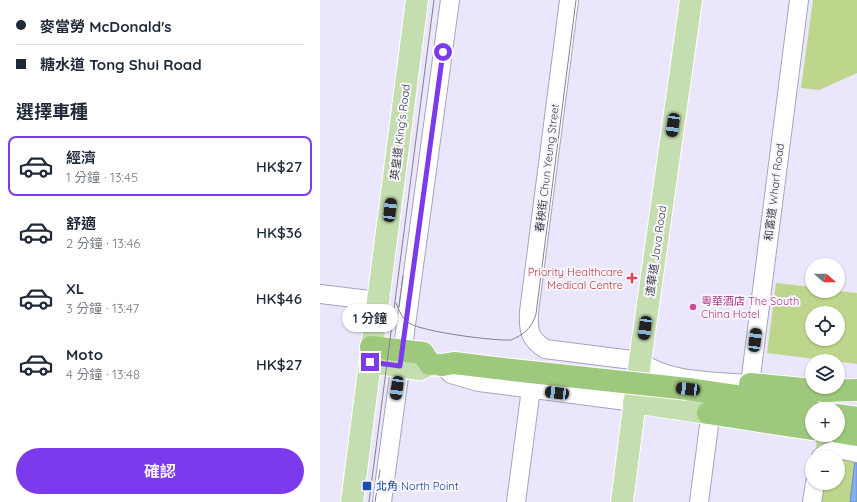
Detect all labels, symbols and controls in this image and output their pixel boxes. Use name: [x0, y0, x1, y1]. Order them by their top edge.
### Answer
text: 麥當勞 McDonald's: [40, 17, 172, 36]
route start: [434, 43, 452, 61]
text: 糖水道 Tong Shui Road: [40, 55, 202, 74]
street label: 英皇道 King's Road: [387, 83, 413, 181]
text: 選擇車種: [16, 100, 88, 123]
street label: 春秧街 Chun Yeung Street: [532, 103, 562, 233]
car: [665, 112, 681, 138]
street label: 和富道 Wharf Road: [761, 142, 787, 242]
icon: car: [18, 148, 54, 184]
text: 經濟: [66, 148, 96, 167]
text: HK$27: [256, 157, 302, 176]
text: 1 分鐘 · 13:45: [66, 169, 138, 185]
car: [383, 197, 397, 223]
street label: 渣華道 Java Road: [643, 205, 669, 297]
icon: car: [18, 214, 54, 250]
text: 舒適: [66, 214, 96, 233]
text: HK$36: [256, 223, 302, 242]
text: 2 分鐘 · 13:46: [66, 235, 140, 251]
north arrow: [805, 258, 845, 298]
map controls: [805, 258, 845, 490]
place label: Priority Healthcare Medical Centre: [528, 265, 623, 292]
marker: Priority Healthcare Medical Centre: [626, 272, 638, 284]
text: XL: [66, 279, 84, 298]
icon: car: [18, 280, 54, 316]
text: HK$46: [256, 289, 302, 308]
place label: 粵華酒店 The South China Hotel: [701, 294, 799, 321]
text: 3 分鐘 · 13:47: [66, 300, 139, 316]
marker: 粵華酒店 The South China Hotel: [688, 302, 698, 312]
callout: 1 分鐘: [342, 304, 398, 332]
button: locate: [805, 306, 845, 346]
text: 1 分鐘: [353, 310, 387, 326]
car: [637, 315, 653, 341]
car: [748, 327, 762, 353]
text: Moto: [66, 345, 103, 364]
icon: car: [18, 346, 54, 382]
route end: [361, 353, 379, 371]
button: layers: [805, 354, 845, 394]
text: HK$27: [256, 355, 302, 374]
text: 4 分鐘 · 13:48: [66, 366, 140, 382]
car: [389, 375, 405, 401]
car: [675, 382, 701, 396]
car: [544, 386, 570, 400]
button: +: [805, 402, 845, 442]
button: 確認: [16, 448, 304, 494]
button: −: [805, 450, 845, 490]
place label: 北角 North Point: [376, 479, 459, 493]
marker: 北角 North Point: [361, 480, 373, 492]

